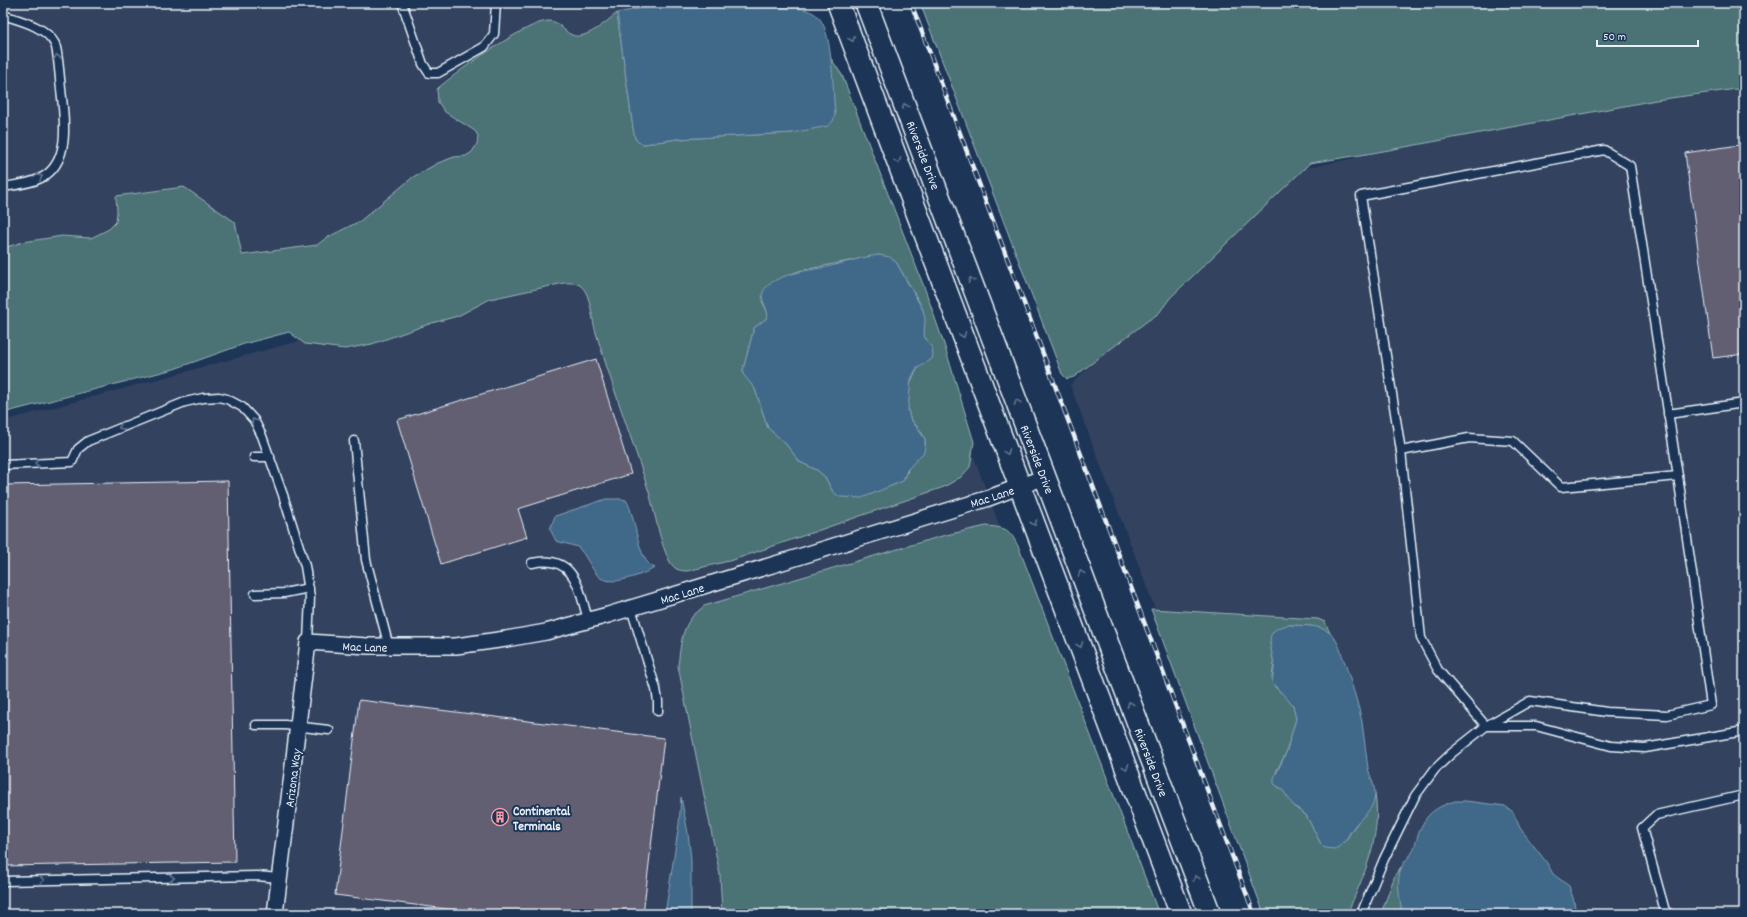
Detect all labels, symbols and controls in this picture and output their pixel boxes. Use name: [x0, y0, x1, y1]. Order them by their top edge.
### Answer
scale bar: [1597, 22, 1698, 48]
text: 50 m: [1603, 29, 1626, 46]
one-way arrow: [847, 36, 855, 43]
one-way arrow: [53, 54, 62, 60]
one-way arrow: [902, 102, 910, 109]
street label: Riverside Drive: [900, 119, 944, 193]
one-way arrow: [893, 158, 901, 165]
one-way arrow: [36, 175, 43, 182]
one-way arrow: [967, 276, 975, 283]
one-way arrow: [959, 331, 967, 338]
one-way arrow: [1013, 398, 1021, 405]
one-way arrow: [252, 418, 259, 425]
one-way arrow: [118, 422, 126, 430]
street label: Riverside Drive: [1014, 423, 1058, 497]
one-way arrow: [1003, 449, 1011, 456]
one-way arrow: [34, 459, 40, 467]
street label: Mac Lane: [968, 482, 1017, 514]
one-way arrow: [1029, 520, 1037, 527]
one-way arrow: [1078, 570, 1086, 577]
street label: Mac Lane: [658, 580, 707, 611]
street label: Mac Lane: [342, 638, 388, 659]
one-way arrow: [1075, 642, 1083, 649]
one-way arrow: [1127, 700, 1135, 707]
street label: Riverside Drive: [1128, 726, 1172, 800]
street label: Arizona Way: [281, 747, 308, 809]
one-way arrow: [1121, 763, 1129, 770]
place label: Continental Terminals: [513, 803, 571, 837]
building icon: Continental Terminals: [490, 807, 510, 827]
one-way arrow: [169, 874, 175, 882]
one-way arrow: [1193, 874, 1201, 881]
one-way arrow: [39, 876, 45, 884]

